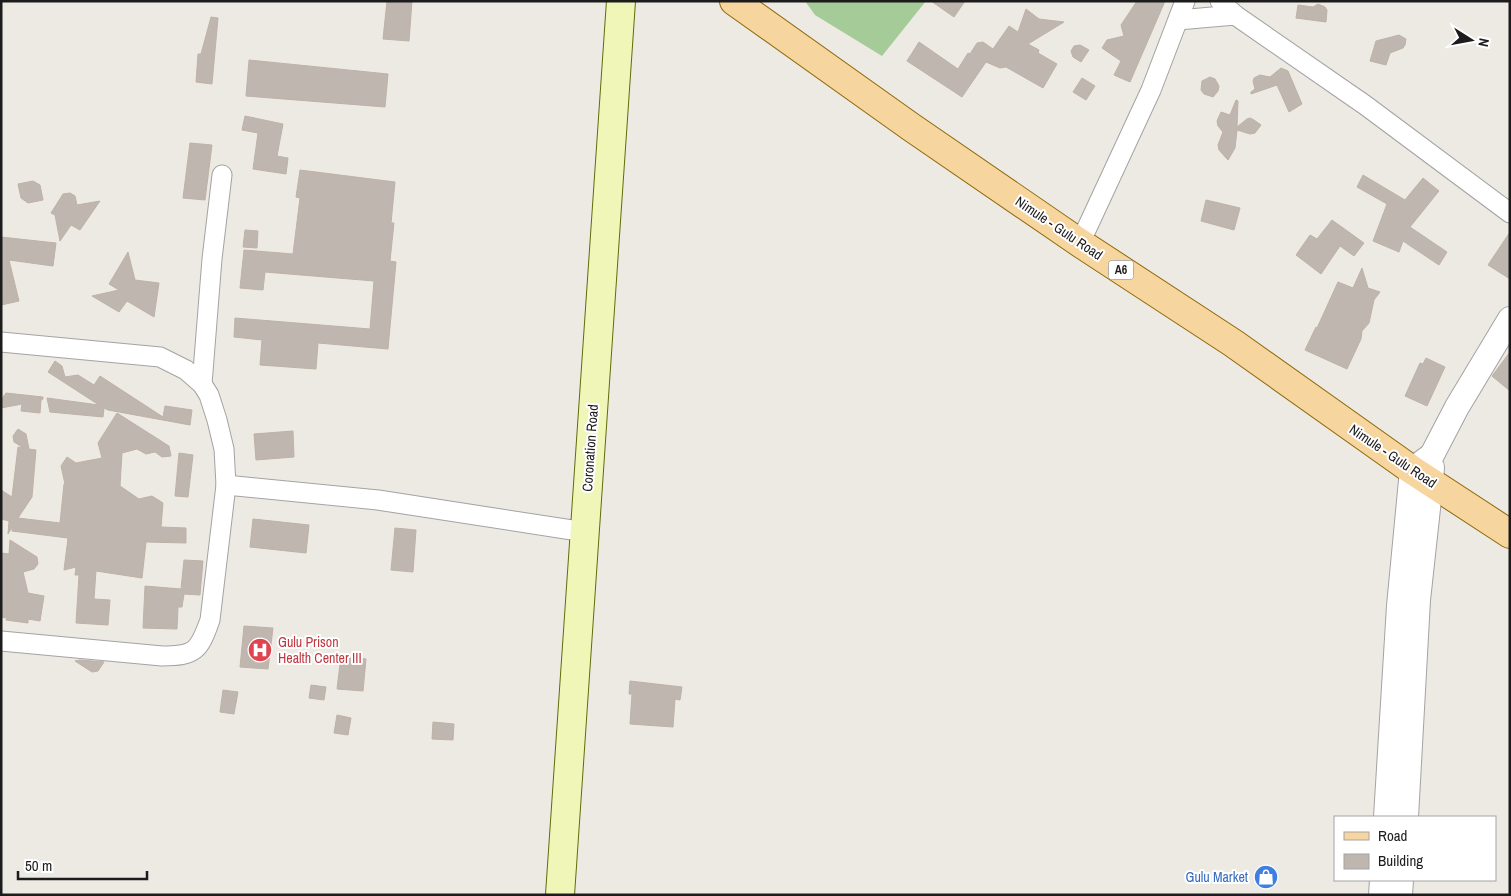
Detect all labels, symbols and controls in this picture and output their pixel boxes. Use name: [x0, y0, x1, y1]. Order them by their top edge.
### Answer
north arrow: [1446, 15, 1496, 65]
text: N: [1474, 37, 1493, 48]
street label: Nimule - Gulu Road: [1012, 192, 1106, 264]
road number: A6: [1108, 260, 1134, 280]
street label: Coronation Road: [578, 404, 602, 492]
street label: Nimule - Gulu Road: [1346, 420, 1440, 492]
place label: Gulu Prison Health Center III: [278, 633, 362, 667]
hospital icon: Gulu Prison Health Center III: [247, 637, 273, 663]
legend: [1334, 816, 1496, 881]
text: Road: [1378, 825, 1407, 846]
scale bar: [18, 848, 146, 880]
text: Building: [1378, 850, 1423, 871]
text: 50 m: [25, 855, 52, 876]
shop icon: Gulu Market: [1253, 864, 1279, 890]
place label: Gulu Market: [1185, 868, 1248, 886]

